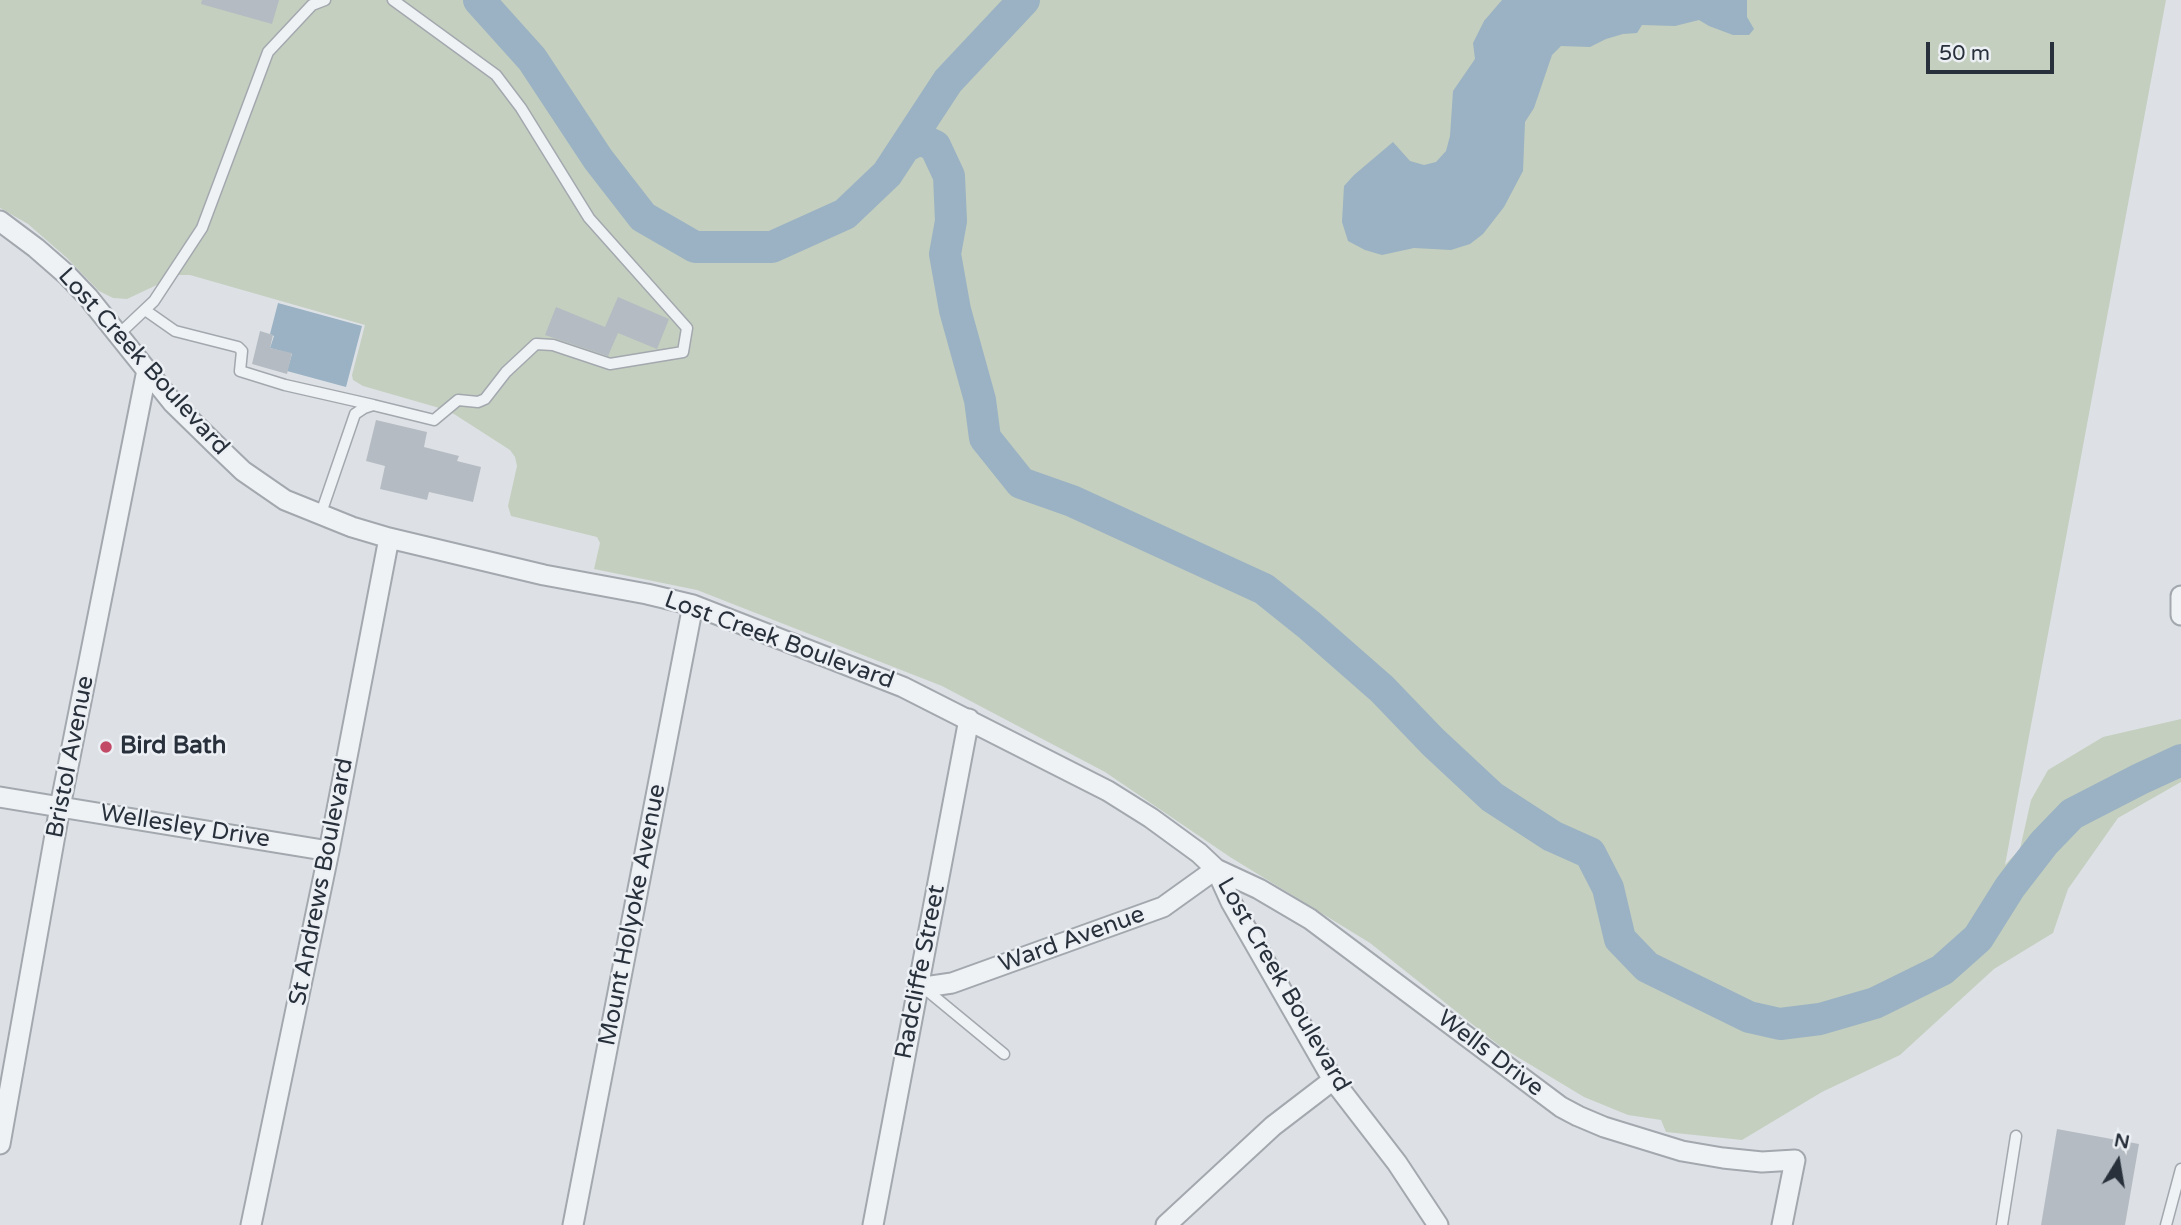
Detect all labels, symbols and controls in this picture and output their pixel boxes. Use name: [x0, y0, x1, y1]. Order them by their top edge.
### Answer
scale bar: [1929, 28, 2057, 72]
text: 50 m: [1939, 41, 1990, 66]
street label: Lost Creek Boulevard: [51, 262, 235, 462]
street label: Lost Creek Boulevard: [660, 586, 898, 696]
street label: Bristol Avenue: [41, 673, 101, 841]
place label: Bird Bath: [120, 733, 226, 761]
marker: Bird Bath: [98, 739, 114, 755]
street label: St Andrews Boulevard: [284, 756, 360, 1008]
street label: Mount Holyoke Avenue: [593, 782, 673, 1048]
street label: Wellesley Drive: [98, 799, 272, 855]
street label: Lost Creek Boulevard: [1210, 873, 1356, 1097]
street label: Radcliffe Street: [890, 882, 952, 1062]
street label: Ward Avenue: [995, 900, 1149, 980]
street label: Wells Drive: [1431, 1005, 1549, 1103]
north arrow: [2083, 1127, 2153, 1197]
text: N: [2112, 1129, 2132, 1154]

